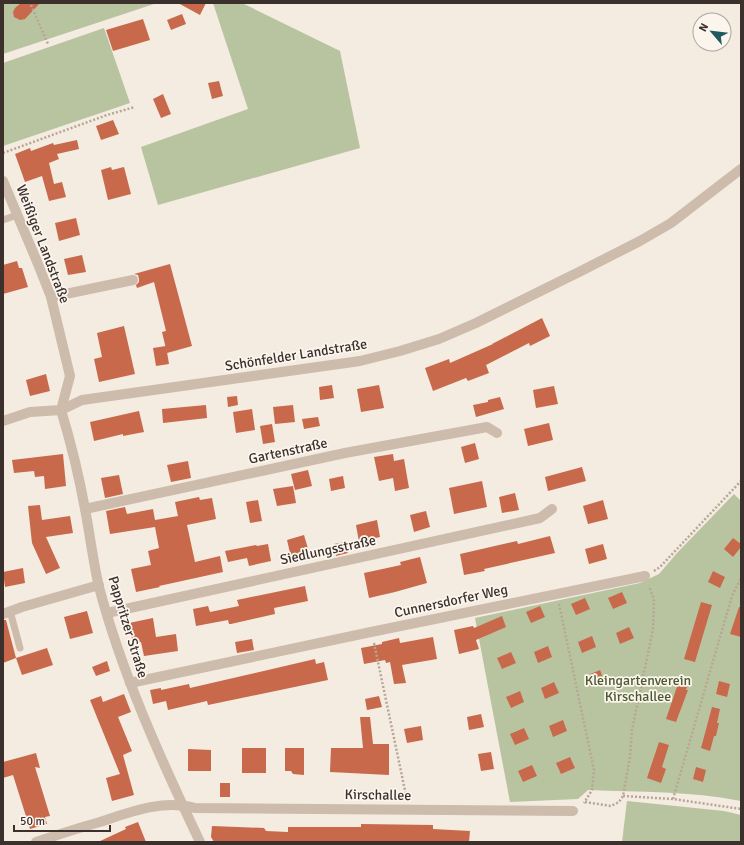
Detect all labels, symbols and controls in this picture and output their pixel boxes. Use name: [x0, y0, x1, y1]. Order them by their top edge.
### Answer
north arrow: [692, 12, 732, 52]
text: N: [696, 21, 711, 34]
street label: Weißiger Landstraße: [13, 182, 73, 306]
street label: Schönfelder Landstraße: [224, 335, 368, 375]
street label: Gartenstraße: [247, 434, 329, 468]
street label: Siedlungsstraße: [278, 532, 378, 568]
street label: Pappritzer Straße: [104, 574, 152, 680]
street label: Cunnersdorfer Weg: [393, 581, 509, 621]
park label: Kleingartenverein Kirschallee: [585, 672, 691, 705]
street label: Kirschallee: [345, 786, 411, 804]
scale bar: [14, 807, 110, 833]
text: 50 m: [20, 814, 45, 829]

